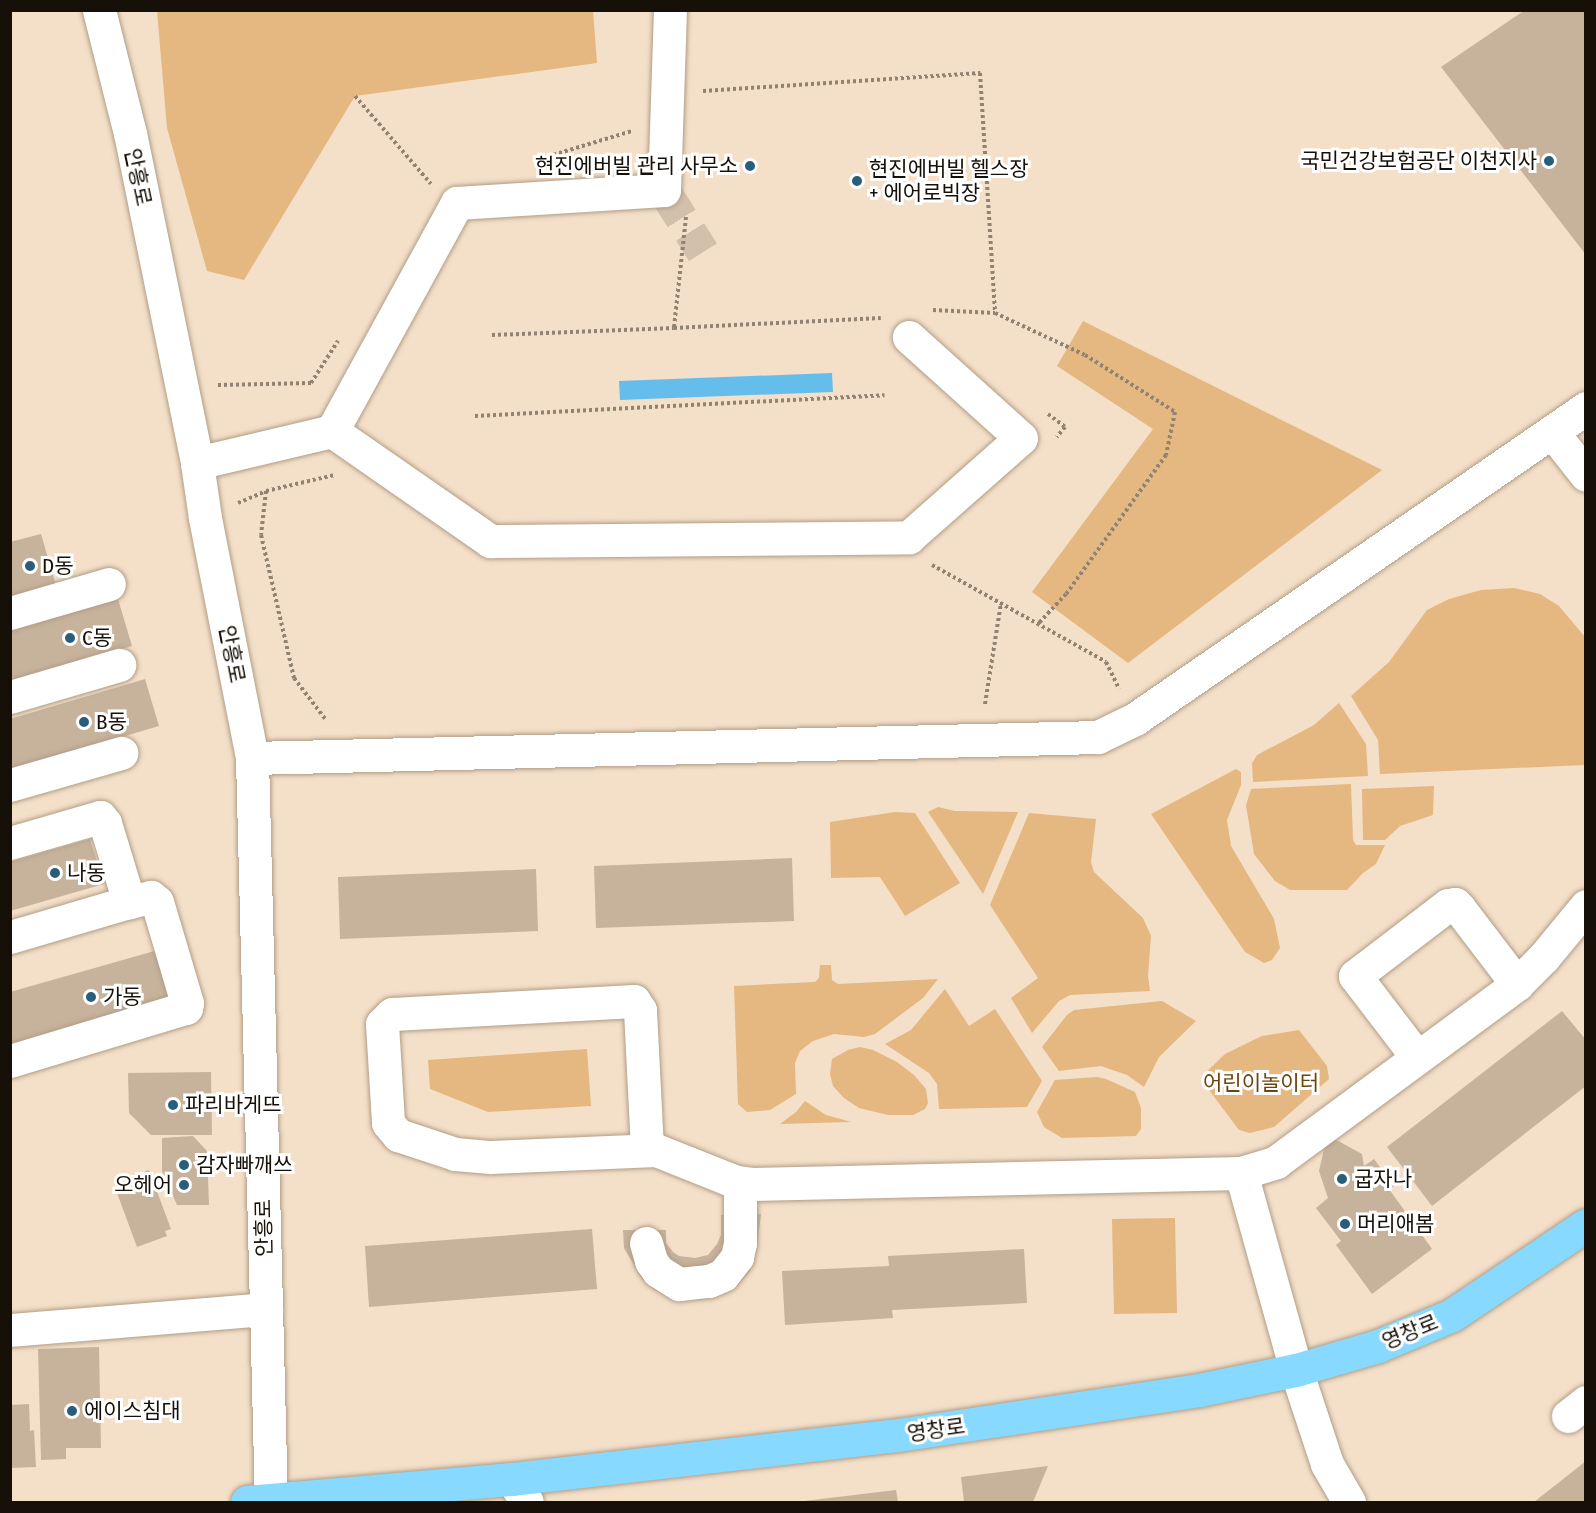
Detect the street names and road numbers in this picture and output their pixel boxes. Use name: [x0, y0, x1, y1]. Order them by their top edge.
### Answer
street label: 안흥로: [120, 146, 156, 208]
street label: 안흥로: [214, 623, 250, 685]
street label: 안흥로: [251, 1199, 277, 1257]
street label: 영창로: [1378, 1309, 1442, 1355]
street label: 영창로: [906, 1413, 966, 1447]

